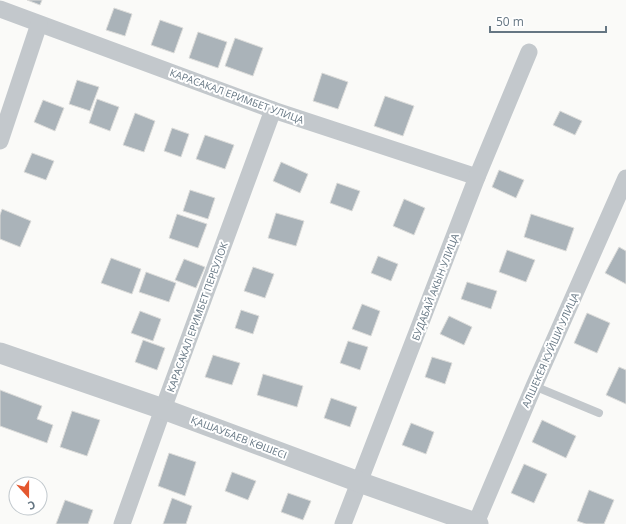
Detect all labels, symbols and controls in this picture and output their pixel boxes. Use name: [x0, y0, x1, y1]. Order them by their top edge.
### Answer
scale bar: [490, 8, 606, 34]
text: 50 m: [496, 13, 524, 30]
street label: КАРАСАКАЛ ЕРИМБЕТ УЛИЦА: [168, 65, 307, 127]
street label: БУДАБАЙ АКЫН УЛИЦА: [408, 231, 462, 342]
street label: КАРАСАКАЛ ЕРИМБЕТ ПЕРЕУЛОК: [163, 239, 231, 394]
street label: АЛШЕКЕЯ КУЙШИ УЛИЦА: [518, 290, 582, 410]
street label: ҚАШАУБАЕВ КӨШЕСІ: [189, 412, 289, 462]
north arrow: [8, 476, 48, 516]
text: С: [26, 498, 38, 514]

